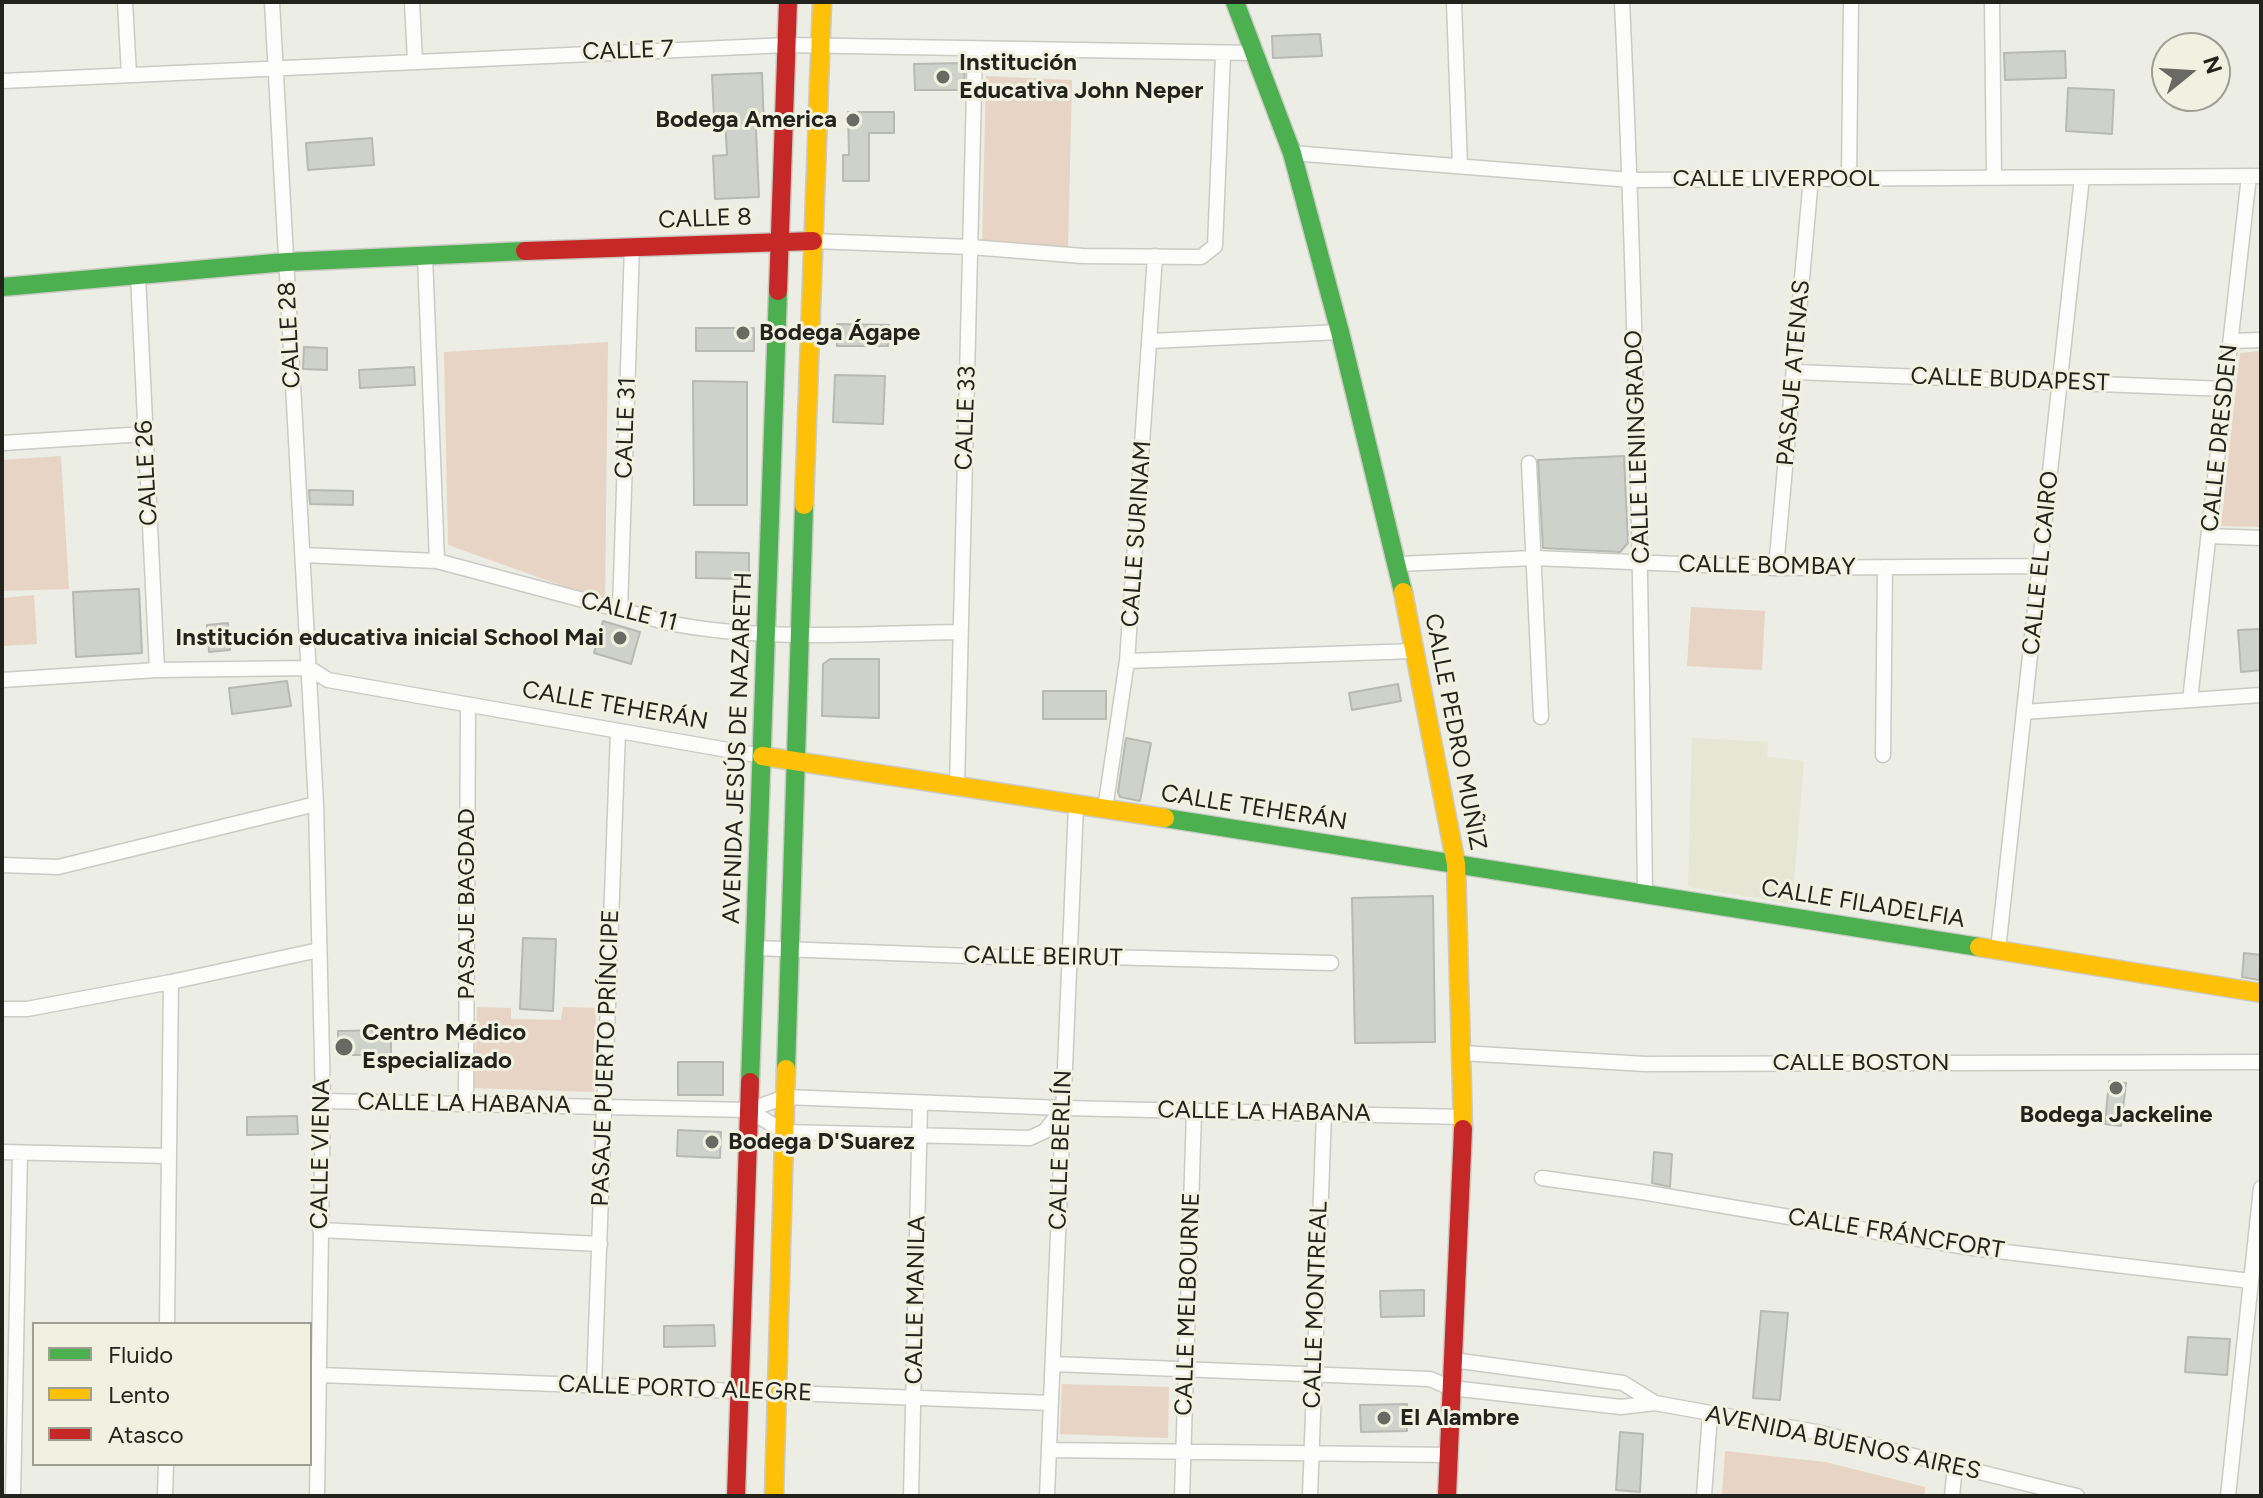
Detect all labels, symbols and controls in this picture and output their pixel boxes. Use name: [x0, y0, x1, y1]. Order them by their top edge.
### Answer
north arrow: [2151, 32, 2231, 112]
street label: CALLE 7: [582, 35, 674, 67]
place label: Institución Educativa John Neper: [959, 49, 1203, 105]
text: N: [2197, 53, 2228, 77]
marker: Institución Educativa John Neper: [934, 68, 952, 86]
place label: Bodega America: [655, 106, 837, 134]
marker: Bodega America: [844, 111, 862, 129]
street label: CALLE LIVERPOOL: [1672, 165, 1880, 193]
street label: CALLE 8: [658, 203, 752, 235]
street label: PASAJE ATENAS: [1772, 279, 1816, 467]
street label: CALLE 28: [273, 281, 307, 389]
place label: Bodega Ágape: [759, 319, 920, 347]
marker: Bodega Ágape: [734, 324, 752, 342]
street label: CALLE LENINGRADO: [1620, 330, 1656, 564]
street label: CALLE DRESDEN: [2196, 343, 2244, 533]
street label: CALLE BUDAPEST: [1910, 362, 2110, 398]
street label: CALLE 33: [950, 365, 982, 471]
street label: CALLE 31: [610, 377, 642, 479]
street label: CALLE 26: [130, 419, 164, 527]
street label: CALLE SURINAM: [1116, 440, 1158, 628]
street label: CALLE EL CAIRO: [2017, 470, 2065, 656]
street label: CALLE BOMBAY: [1678, 550, 1856, 582]
street label: AVENIDA JESÚS DE NAZARETH: [717, 571, 759, 925]
street label: CALLE 11: [578, 586, 680, 638]
street label: CALLE PEDRO MUÑIZ: [1418, 611, 1492, 853]
place label: Institución educativa inicial School Mai: [175, 624, 604, 652]
marker: Institución educativa inicial School Mai: [611, 629, 629, 647]
street label: CALLE TEHERÁN: [520, 675, 710, 737]
street label: CALLE TEHERÁN: [1159, 779, 1349, 837]
street label: PASAJE BAGDAD: [453, 808, 481, 1000]
street label: CALLE FILADELFIA: [1759, 874, 1967, 934]
street label: PASAJE PUERTO PRÍNCIPE: [586, 909, 626, 1207]
street label: CALLE BEIRUT: [963, 941, 1123, 973]
place label: Centro Médico Especializado: [362, 1019, 526, 1075]
marker: Centro Médico Especializado: [333, 1036, 355, 1058]
street label: CALLE BOSTON: [1772, 1049, 1950, 1077]
street label: CALLE BERLÍN: [1044, 1069, 1078, 1231]
street label: CALLE VIENA: [305, 1078, 337, 1230]
marker: Bodega Jackeline: [2107, 1079, 2125, 1097]
street label: CALLE LA HABANA: [357, 1088, 571, 1120]
street label: CALLE LA HABANA: [1157, 1096, 1371, 1128]
place label: Bodega Jackeline: [2020, 1101, 2212, 1129]
place label: Bodega D'Suarez: [728, 1128, 915, 1156]
marker: Bodega D'Suarez: [703, 1133, 721, 1151]
street label: CALLE MELBOURNE: [1170, 1192, 1206, 1416]
street label: CALLE MONTREAL: [1298, 1201, 1334, 1409]
street label: CALLE FRÁNCFORT: [1786, 1203, 2006, 1265]
street label: CALLE MANILA: [900, 1215, 932, 1385]
legend: [32, 1322, 312, 1466]
text: Fluido: [108, 1340, 173, 1369]
street label: CALLE PORTO ALEGRE: [557, 1370, 813, 1408]
text: Lento: [108, 1380, 170, 1409]
street label: AVENIDA BUENOS AIRES: [1703, 1400, 1983, 1486]
place label: El Alambre: [1400, 1404, 1519, 1432]
marker: El Alambre: [1375, 1409, 1393, 1427]
text: Atasco: [108, 1420, 184, 1449]

